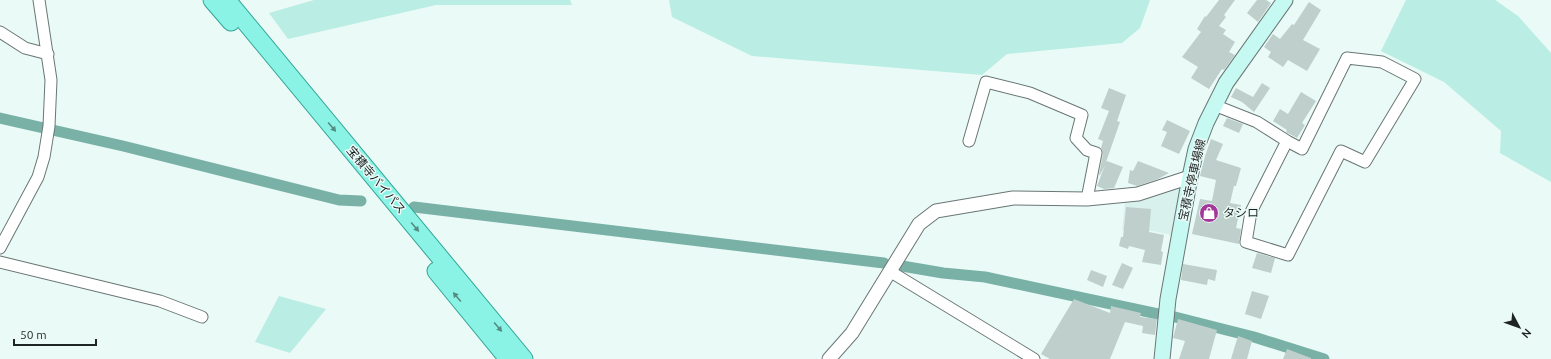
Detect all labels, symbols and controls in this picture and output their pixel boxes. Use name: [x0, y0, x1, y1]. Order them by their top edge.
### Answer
one-way arrow: [328, 122, 337, 132]
street label: 宝積寺停車場線: [1176, 137, 1207, 222]
street label: 宝積寺バイパス: [344, 143, 408, 216]
shop icon: タシロ: [1198, 202, 1220, 224]
place label: タシロ: [1223, 206, 1259, 219]
one-way arrow: [411, 222, 420, 233]
one-way arrow: [452, 291, 461, 302]
north arrow: [1499, 307, 1539, 347]
scale bar: [14, 321, 96, 347]
one-way arrow: [493, 322, 502, 333]
text: N: [1519, 327, 1534, 341]
text: 50 m: [20, 328, 47, 341]

